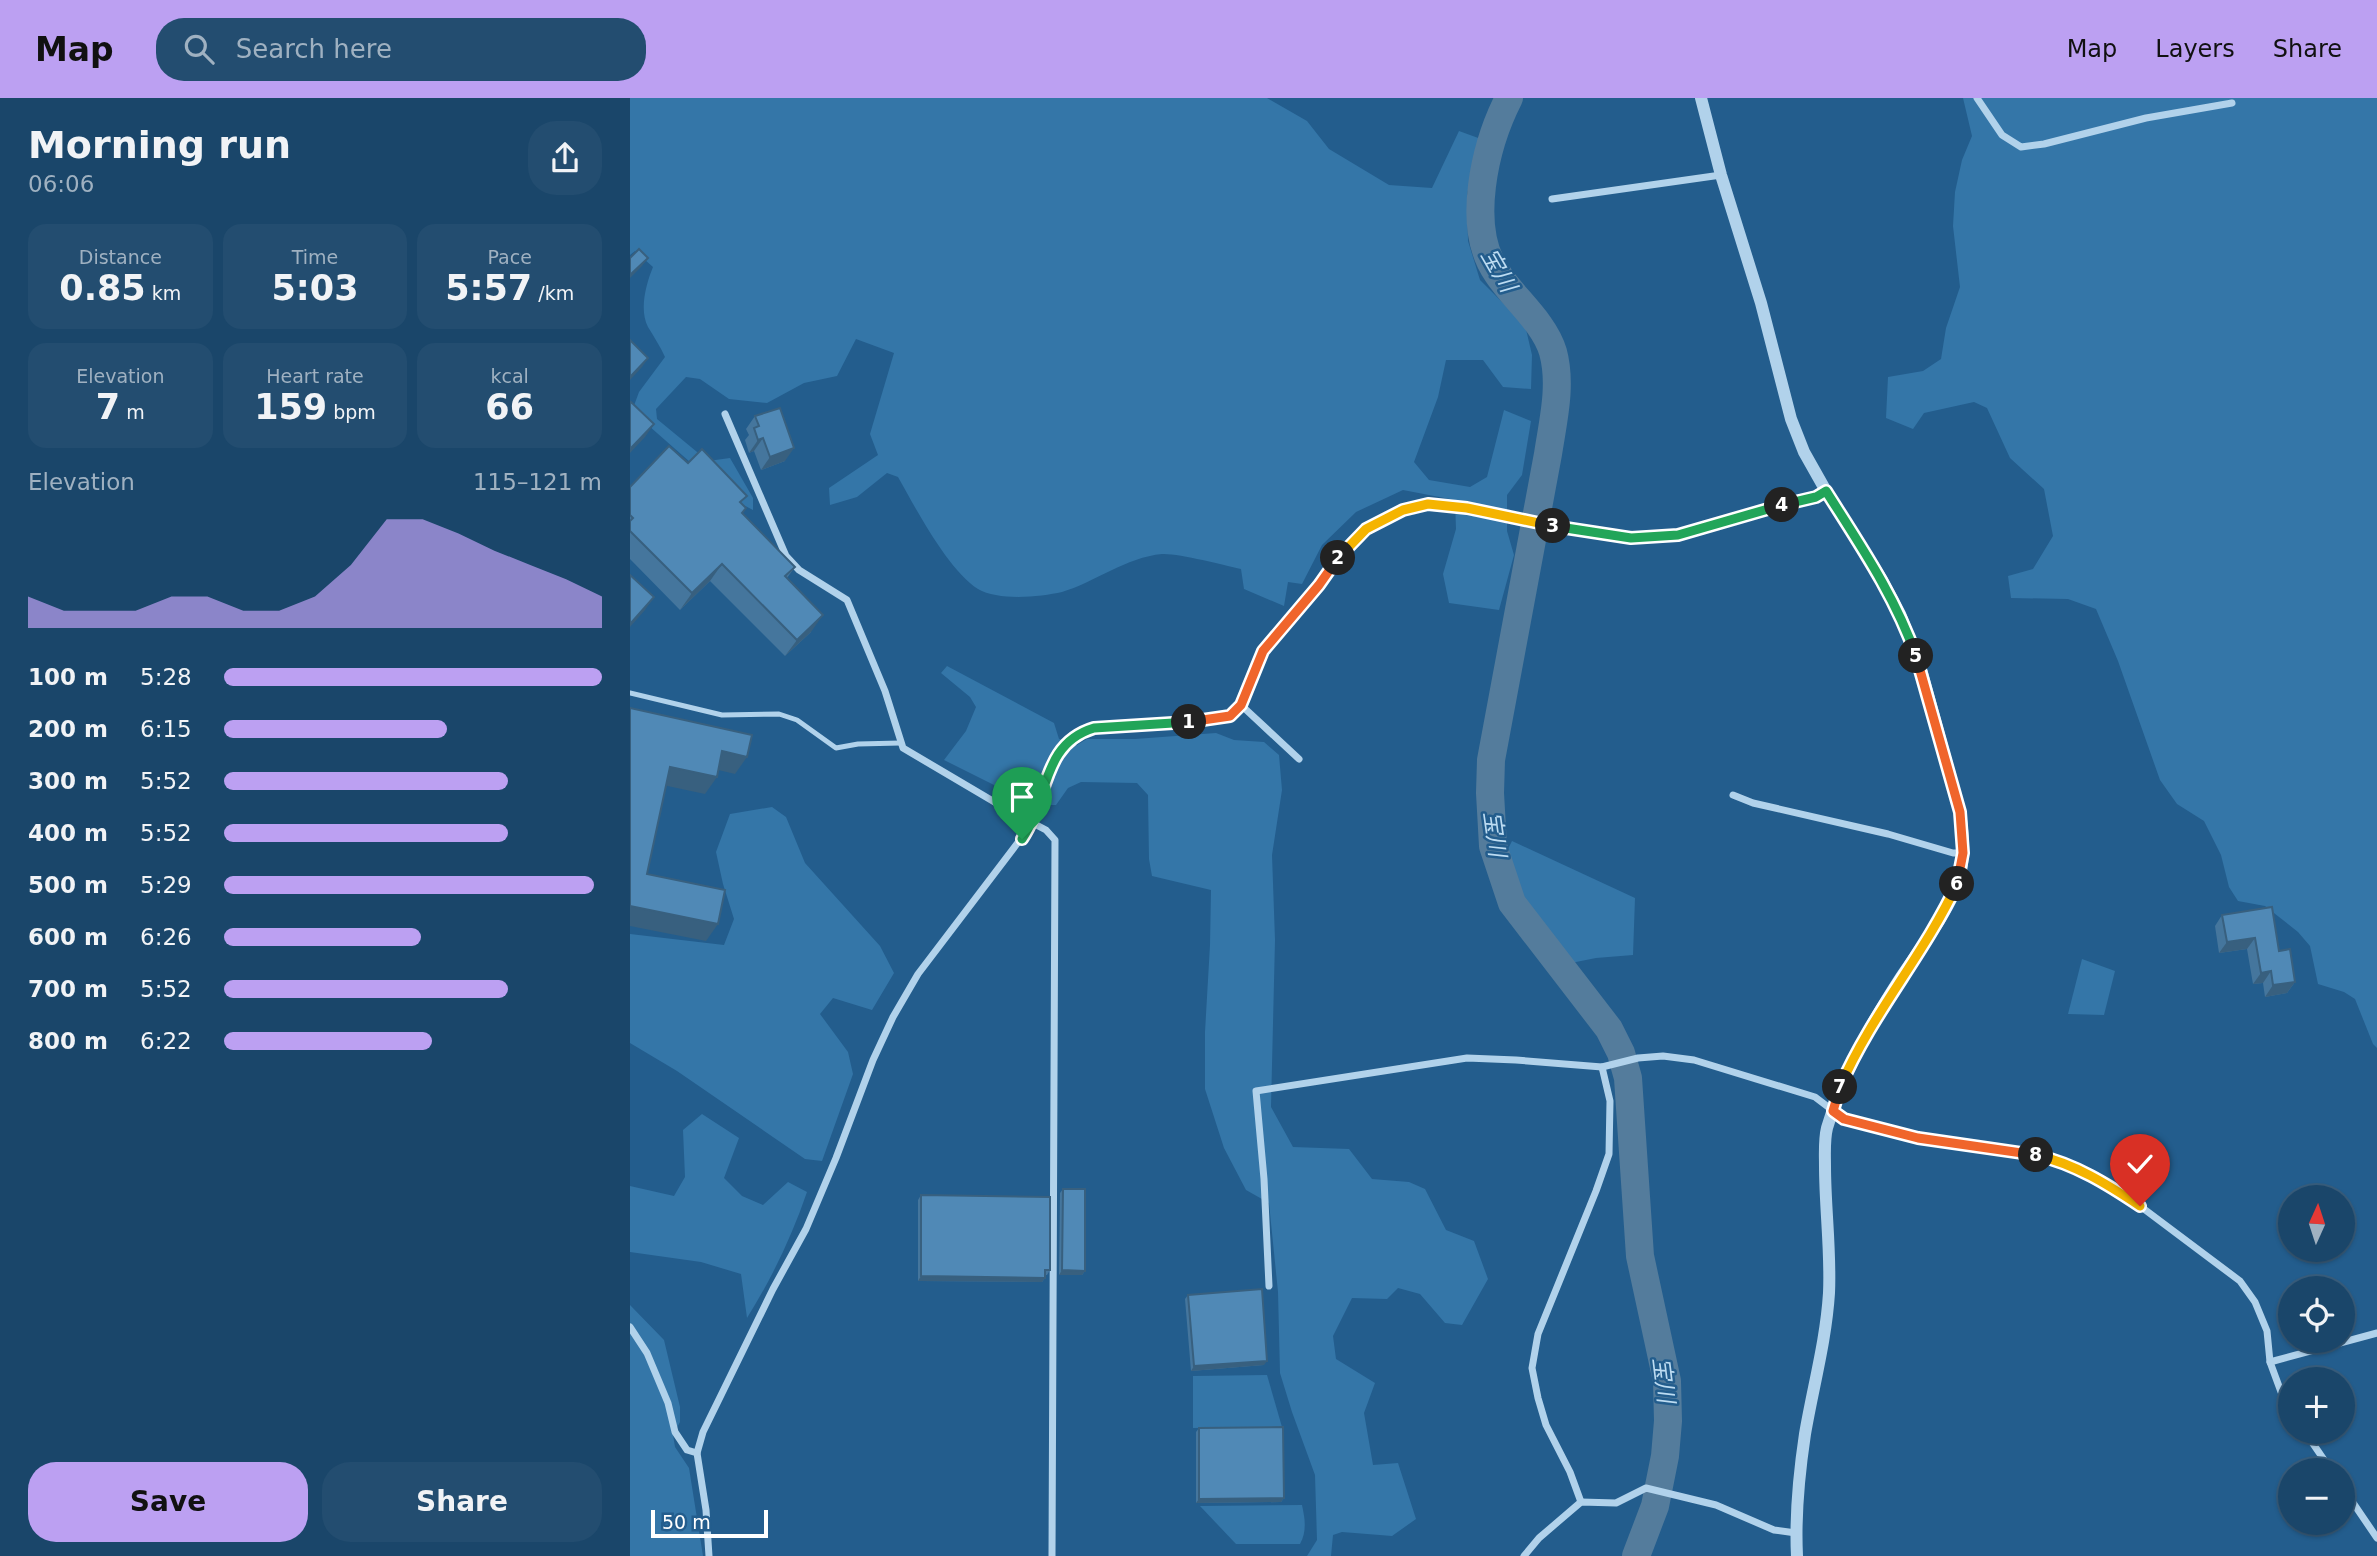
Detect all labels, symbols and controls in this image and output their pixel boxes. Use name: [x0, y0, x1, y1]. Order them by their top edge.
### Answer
search box: [156, 18, 646, 81]
text: Map: [35, 30, 114, 69]
icon: search: [180, 30, 218, 68]
text: Search here: [236, 34, 392, 64]
text: Map: [2067, 35, 2117, 63]
text: Layers: [2155, 35, 2235, 63]
text: Share: [2273, 35, 2342, 63]
button: share: [528, 121, 602, 195]
text: Morning run: [28, 123, 291, 167]
text: 06:06: [28, 171, 94, 197]
water label: 宝川: [1476, 244, 1523, 299]
text: Distance: [79, 246, 162, 268]
text: Time: [292, 246, 338, 268]
text: Pace: [487, 246, 532, 268]
text: 0.85: [59, 268, 146, 308]
text: 5:03: [271, 268, 359, 308]
text: 5:57: [445, 268, 532, 308]
text: km: [146, 282, 181, 304]
text: /km: [532, 282, 574, 304]
text: Elevation: [76, 365, 164, 387]
text: Heart rate: [266, 365, 364, 387]
text: kcal: [490, 365, 529, 387]
text: 7: [96, 387, 120, 427]
text: 159: [254, 387, 327, 427]
text: 66: [485, 387, 534, 427]
text: m: [120, 401, 145, 423]
text: bpm: [327, 401, 376, 423]
text: Elevation: [28, 469, 135, 495]
text: 115–121 m: [473, 469, 602, 495]
pin: 4: [1764, 488, 1800, 522]
text: 4: [1775, 493, 1788, 515]
pin: 3: [1536, 508, 1570, 544]
text: 3: [1546, 514, 1559, 536]
pin: 2: [1320, 540, 1356, 575]
text: 2: [1331, 546, 1344, 568]
pin: 5: [1898, 638, 1934, 674]
text: 5: [1909, 644, 1922, 666]
text: 100 m: [28, 664, 108, 690]
text: 5:28: [140, 664, 192, 690]
pin: 1: [1172, 704, 1206, 740]
text: 1: [1182, 710, 1195, 732]
text: 200 m: [28, 716, 108, 742]
text: 6:15: [140, 716, 192, 742]
pin: [992, 767, 1052, 839]
text: 300 m: [28, 768, 108, 794]
text: 5:52: [140, 768, 192, 794]
icon: arrive: [1003, 778, 1041, 816]
water label: 宝川: [1479, 809, 1511, 862]
text: 400 m: [28, 820, 108, 846]
text: 5:52: [140, 820, 192, 846]
pin: 6: [1940, 866, 1974, 902]
text: 500 m: [28, 872, 108, 898]
text: 5:29: [140, 872, 192, 898]
text: 6: [1950, 872, 1963, 894]
text: 600 m: [28, 924, 108, 950]
text: 6:26: [140, 924, 192, 950]
text: 700 m: [28, 976, 108, 1002]
text: 5:52: [140, 976, 192, 1002]
text: 800 m: [28, 1028, 108, 1054]
text: 6:22: [140, 1028, 192, 1054]
pin: 7: [1822, 1070, 1858, 1104]
text: 7: [1833, 1075, 1846, 1097]
pin: [2110, 1134, 2170, 1206]
pin: 8: [2018, 1138, 2054, 1172]
text: 8: [2029, 1143, 2042, 1165]
icon: check: [2121, 1145, 2159, 1183]
north arrow: [2278, 1185, 2356, 1262]
map controls: [2278, 1185, 2355, 1535]
button: locate: [2278, 1276, 2355, 1353]
water label: 宝川: [1648, 1356, 1680, 1407]
button: +: [2278, 1367, 2355, 1444]
button: −: [2278, 1458, 2355, 1535]
button: Save: [28, 1462, 308, 1542]
button: Share: [322, 1462, 602, 1542]
scale bar: [651, 1507, 768, 1539]
text: 50 m: [662, 1511, 711, 1533]

